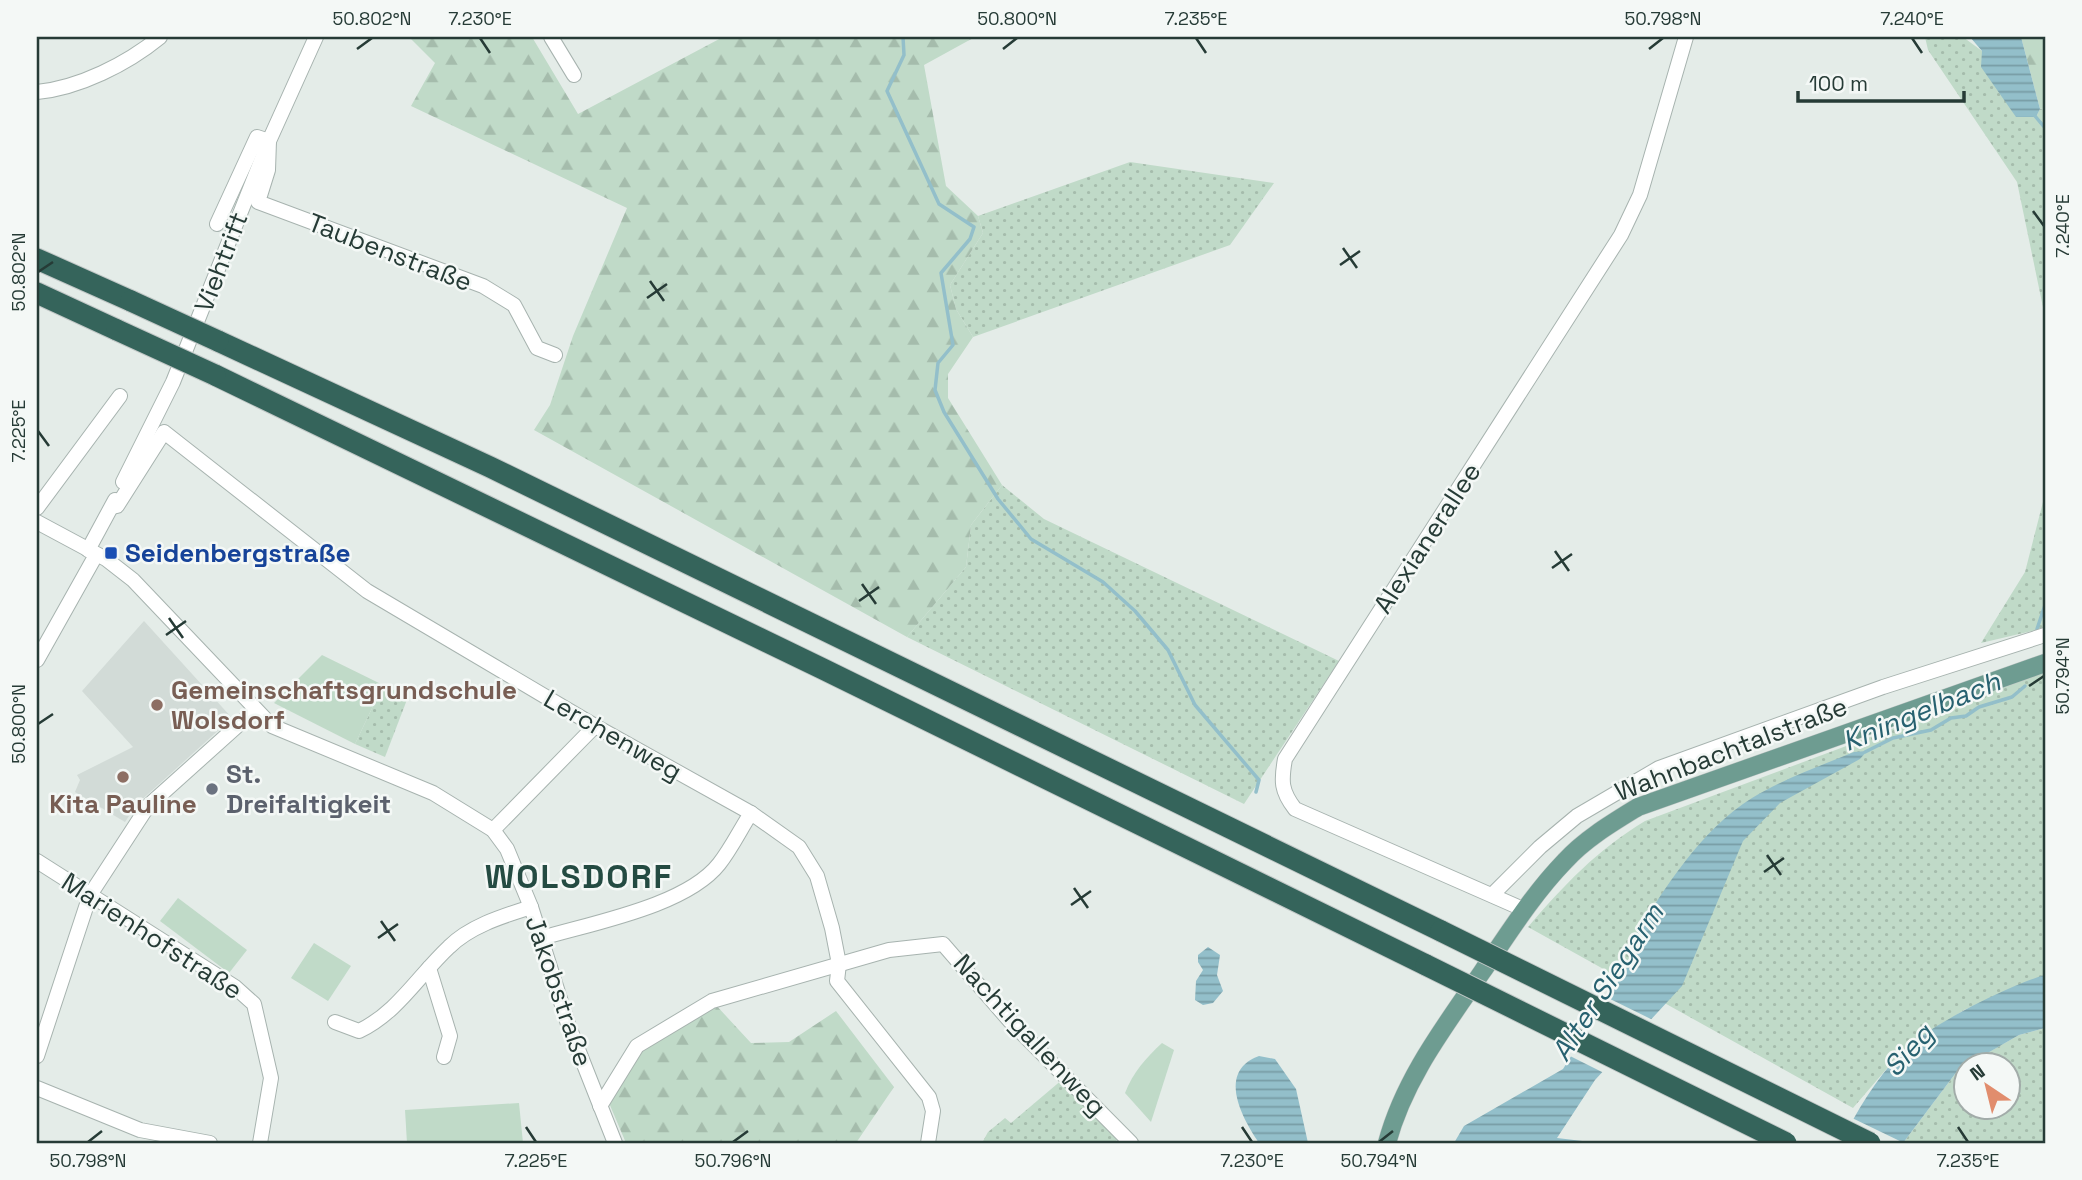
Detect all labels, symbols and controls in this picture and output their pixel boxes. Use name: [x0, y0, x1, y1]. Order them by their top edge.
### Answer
text: 50.802°N: [332, 7, 412, 30]
text: 7.230°E: [448, 7, 512, 30]
text: 50.800°N: [977, 7, 1057, 30]
text: 7.235°E: [1165, 7, 1227, 30]
text: 50.798°N: [1624, 7, 1702, 30]
text: 7.240°E: [1880, 7, 1944, 30]
scale bar: [1798, 60, 1965, 104]
text: 100 m: [1809, 70, 1868, 97]
text: 7.240°E: [2051, 194, 2074, 258]
street label: Taubenstraße: [303, 205, 477, 299]
street label: Viehtrift: [186, 207, 256, 317]
text: 50.802°N: [7, 232, 30, 312]
text: 7.225°E: [7, 399, 30, 463]
street label: Alexianerallee: [1366, 456, 1488, 620]
place label: Seidenbergstraße: [125, 536, 350, 570]
marker: Seidenbergstraße: [103, 545, 119, 561]
text: 50.794°N: [2051, 637, 2074, 715]
water label: Kningelbach: [1837, 663, 2006, 759]
place label: Gemeinschaftsgrundschule Wolsdorf: [171, 673, 517, 737]
street label: Lerchenweg: [538, 682, 688, 788]
text: 50.800°N: [7, 684, 30, 764]
street label: Wahnbachtalstraße: [1610, 689, 1852, 809]
marker: Gemeinschaftsgrundschule Wolsdorf: [149, 697, 165, 713]
place label: St. Dreifaltigkeit: [226, 757, 391, 821]
marker: Kita Pauline: [115, 769, 131, 785]
marker: St. Dreifaltigkeit: [204, 781, 220, 797]
place label: Kita Pauline: [49, 787, 197, 821]
district label: WOLSDORF: [485, 856, 673, 898]
street label: Marienhofstraße: [55, 865, 249, 1007]
water label: Alter Siegarm: [1543, 896, 1672, 1067]
street label: Jakobstraße: [517, 911, 601, 1071]
street label: Nachtigallenweg: [946, 947, 1114, 1123]
water label: Sieg: [1875, 1015, 1942, 1084]
north arrow: [1952, 1050, 2022, 1120]
text: N: [1965, 1059, 1990, 1086]
text: 50.798°N: [49, 1149, 127, 1172]
text: 7.225°E: [504, 1149, 568, 1172]
text: 50.796°N: [695, 1149, 771, 1172]
text: 7.230°E: [1220, 1149, 1284, 1172]
text: 50.794°N: [1340, 1149, 1418, 1172]
text: 7.235°E: [1937, 1149, 1999, 1172]

